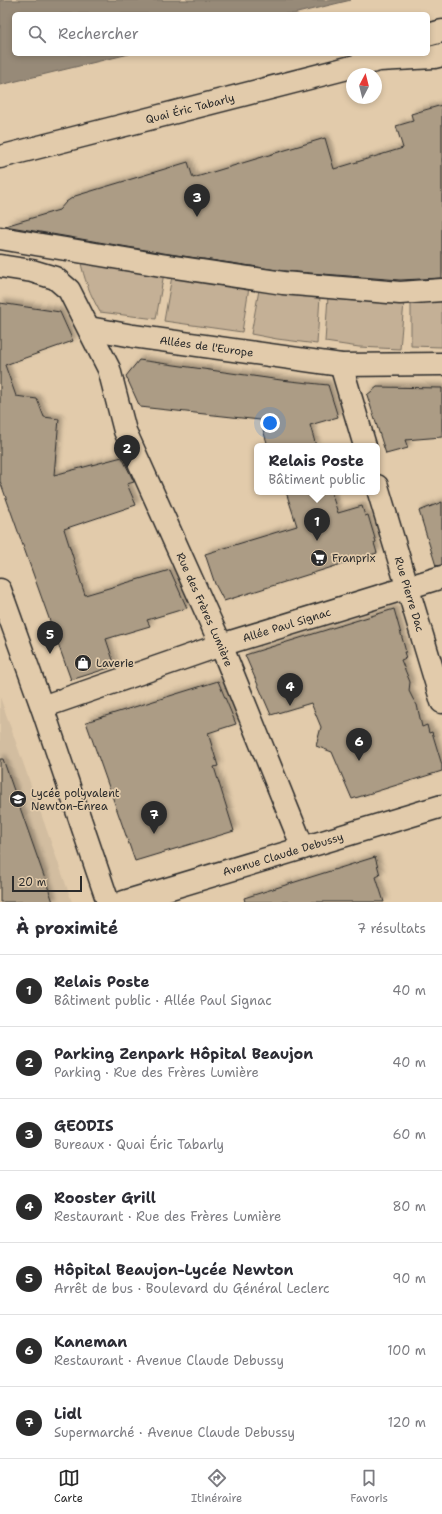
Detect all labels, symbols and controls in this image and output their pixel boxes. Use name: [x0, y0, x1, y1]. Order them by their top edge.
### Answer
search box: [12, 12, 430, 56]
icon: search: [26, 23, 48, 45]
text: Rechercher: [58, 24, 139, 44]
north arrow: [346, 68, 382, 104]
street label: Quai Éric Tabarly: [144, 90, 236, 127]
pin: 3: [184, 184, 210, 217]
street label: Allées de l'Europe: [159, 333, 254, 361]
your location: [260, 413, 280, 433]
pin: 2: [114, 435, 140, 468]
popup: [254, 443, 380, 495]
text: Relais Poste: [268, 451, 364, 471]
text: Bâtiment public: [268, 471, 366, 488]
pin: 1: [304, 508, 330, 541]
supermarket icon: Franprix: [309, 548, 329, 568]
street label: Rue des Frères Lumière: [173, 550, 236, 669]
place label: Franprix: [332, 551, 376, 566]
street label: Rue Pierre Dac: [391, 555, 428, 634]
street label: Allée Paul Signac: [241, 605, 333, 646]
pin: 5: [37, 621, 63, 654]
shop icon: Laverie: [73, 653, 93, 673]
place label: Laverie: [96, 656, 134, 671]
pin: 4: [277, 673, 303, 706]
pin: 6: [346, 728, 372, 761]
place label: Lycée polyvalent Newton-Enrea: [31, 786, 120, 814]
school or university icon: Lycée polyvalent Newton-Enrea: [8, 789, 28, 809]
pin: 7: [141, 801, 167, 834]
street label: Avenue Claude Debussy: [221, 829, 345, 880]
scale bar: [12, 874, 82, 893]
text: 20 m: [18, 875, 46, 890]
text: À proximité: [16, 917, 118, 939]
text: 7 résultats: [357, 920, 426, 937]
text: Relais Poste: [54, 972, 150, 992]
text: 1: [26, 982, 32, 999]
text: 40 m: [392, 982, 426, 999]
text: Bâtiment public · Allée Paul Signac: [54, 992, 272, 1009]
text: Parking Zenpark Hôpital Beaujon: [54, 1044, 313, 1064]
text: 2: [24, 1054, 34, 1071]
text: 40 m: [392, 1054, 426, 1071]
text: Parking · Rue des Frères Lumière: [54, 1064, 259, 1081]
text: GEODIS: [54, 1116, 113, 1136]
text: 3: [24, 1126, 34, 1143]
text: 60 m: [393, 1126, 426, 1143]
text: Bureaux · Quai Éric Tabarly: [54, 1136, 224, 1153]
text: Rooster Grill: [54, 1188, 156, 1208]
text: 4: [24, 1198, 34, 1215]
text: 80 m: [392, 1198, 426, 1215]
text: Restaurant · Rue des Frères Lumière: [54, 1208, 281, 1225]
text: Hôpital Beaujon-Lycée Newton: [54, 1260, 293, 1280]
text: 5: [25, 1270, 33, 1287]
text: 90 m: [392, 1270, 426, 1287]
text: Arrêt de bus · Boulevard du Général Leclerc: [54, 1280, 330, 1297]
text: Kaneman: [54, 1332, 127, 1352]
text: 6: [24, 1342, 34, 1359]
text: 100 m: [387, 1342, 426, 1359]
text: Restaurant · Avenue Claude Debussy: [54, 1352, 284, 1369]
text: Lidl: [54, 1404, 82, 1424]
text: 7: [24, 1414, 34, 1431]
text: 120 m: [388, 1414, 426, 1431]
text: Supermarché · Avenue Claude Debussy: [54, 1424, 295, 1441]
tab: Carte: [54, 1467, 83, 1506]
tab: Itinéraire: [191, 1467, 242, 1506]
tab: Favoris: [350, 1467, 388, 1506]

